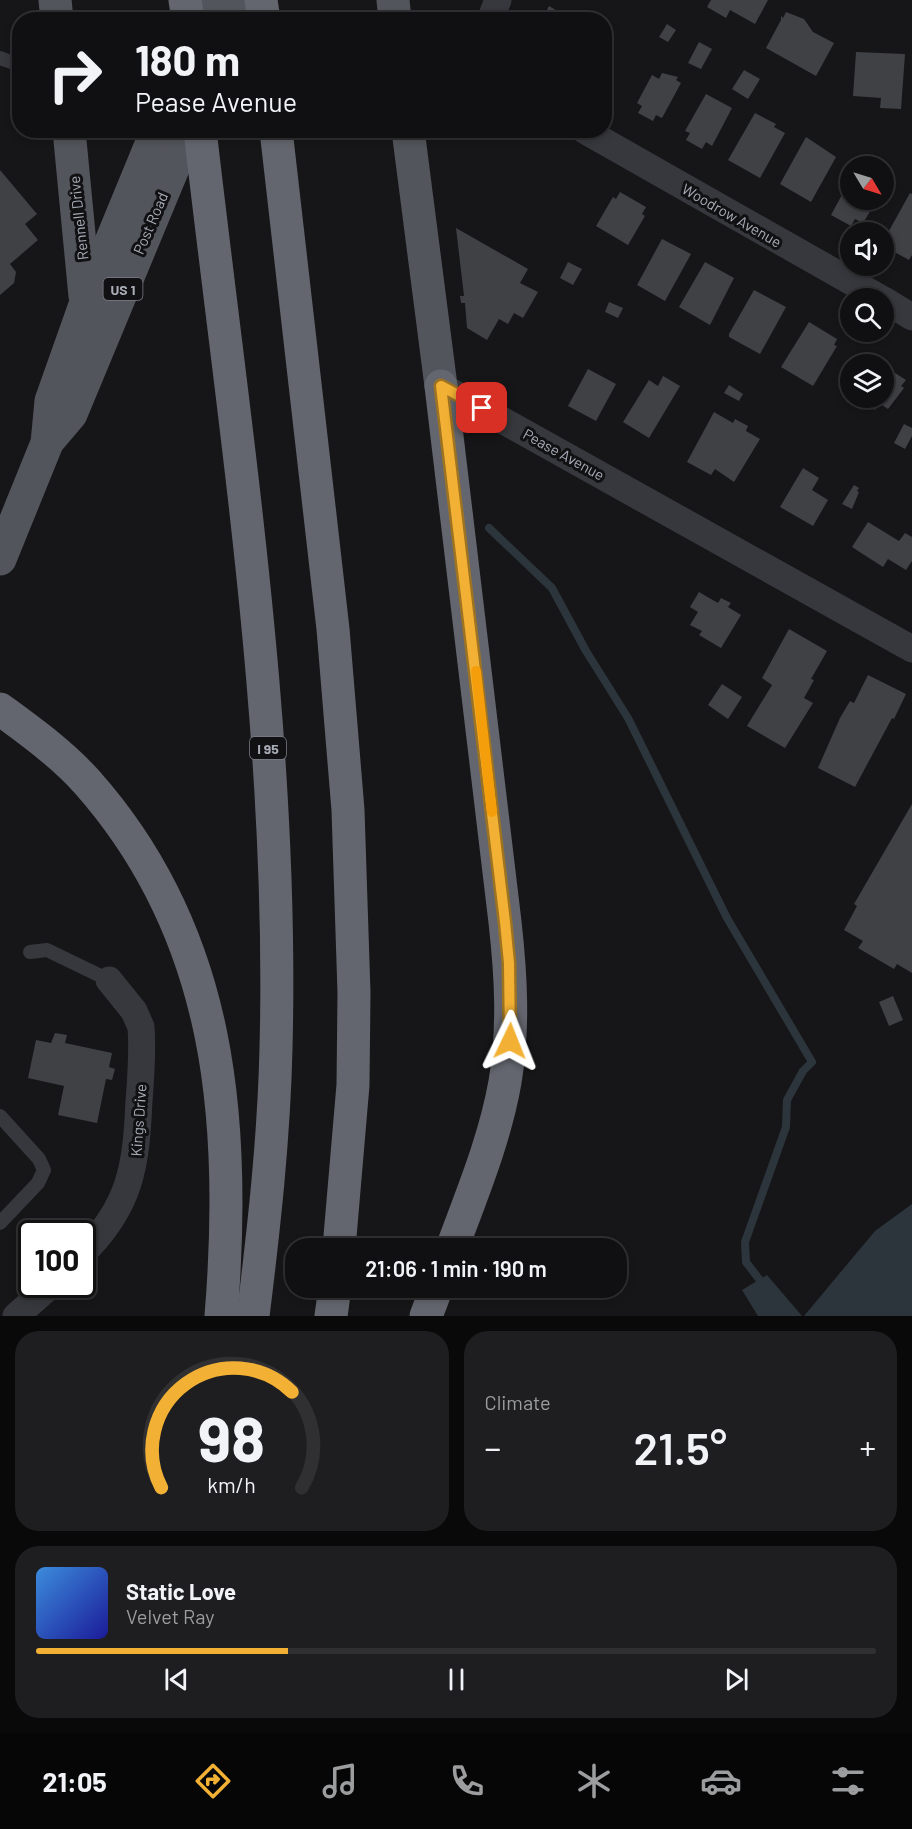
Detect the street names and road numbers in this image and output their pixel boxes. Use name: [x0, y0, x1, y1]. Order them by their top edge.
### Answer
street label: Rennell Drive: [65, 175, 91, 261]
street label: Woodrow Avenue: [679, 179, 785, 251]
street label: Post Road: [129, 189, 171, 257]
road number: US 1: [104, 278, 142, 300]
street label: Pease Avenue: [520, 424, 608, 484]
road number: I 95: [250, 737, 286, 759]
street label: Kings Drive: [126, 1083, 150, 1157]

